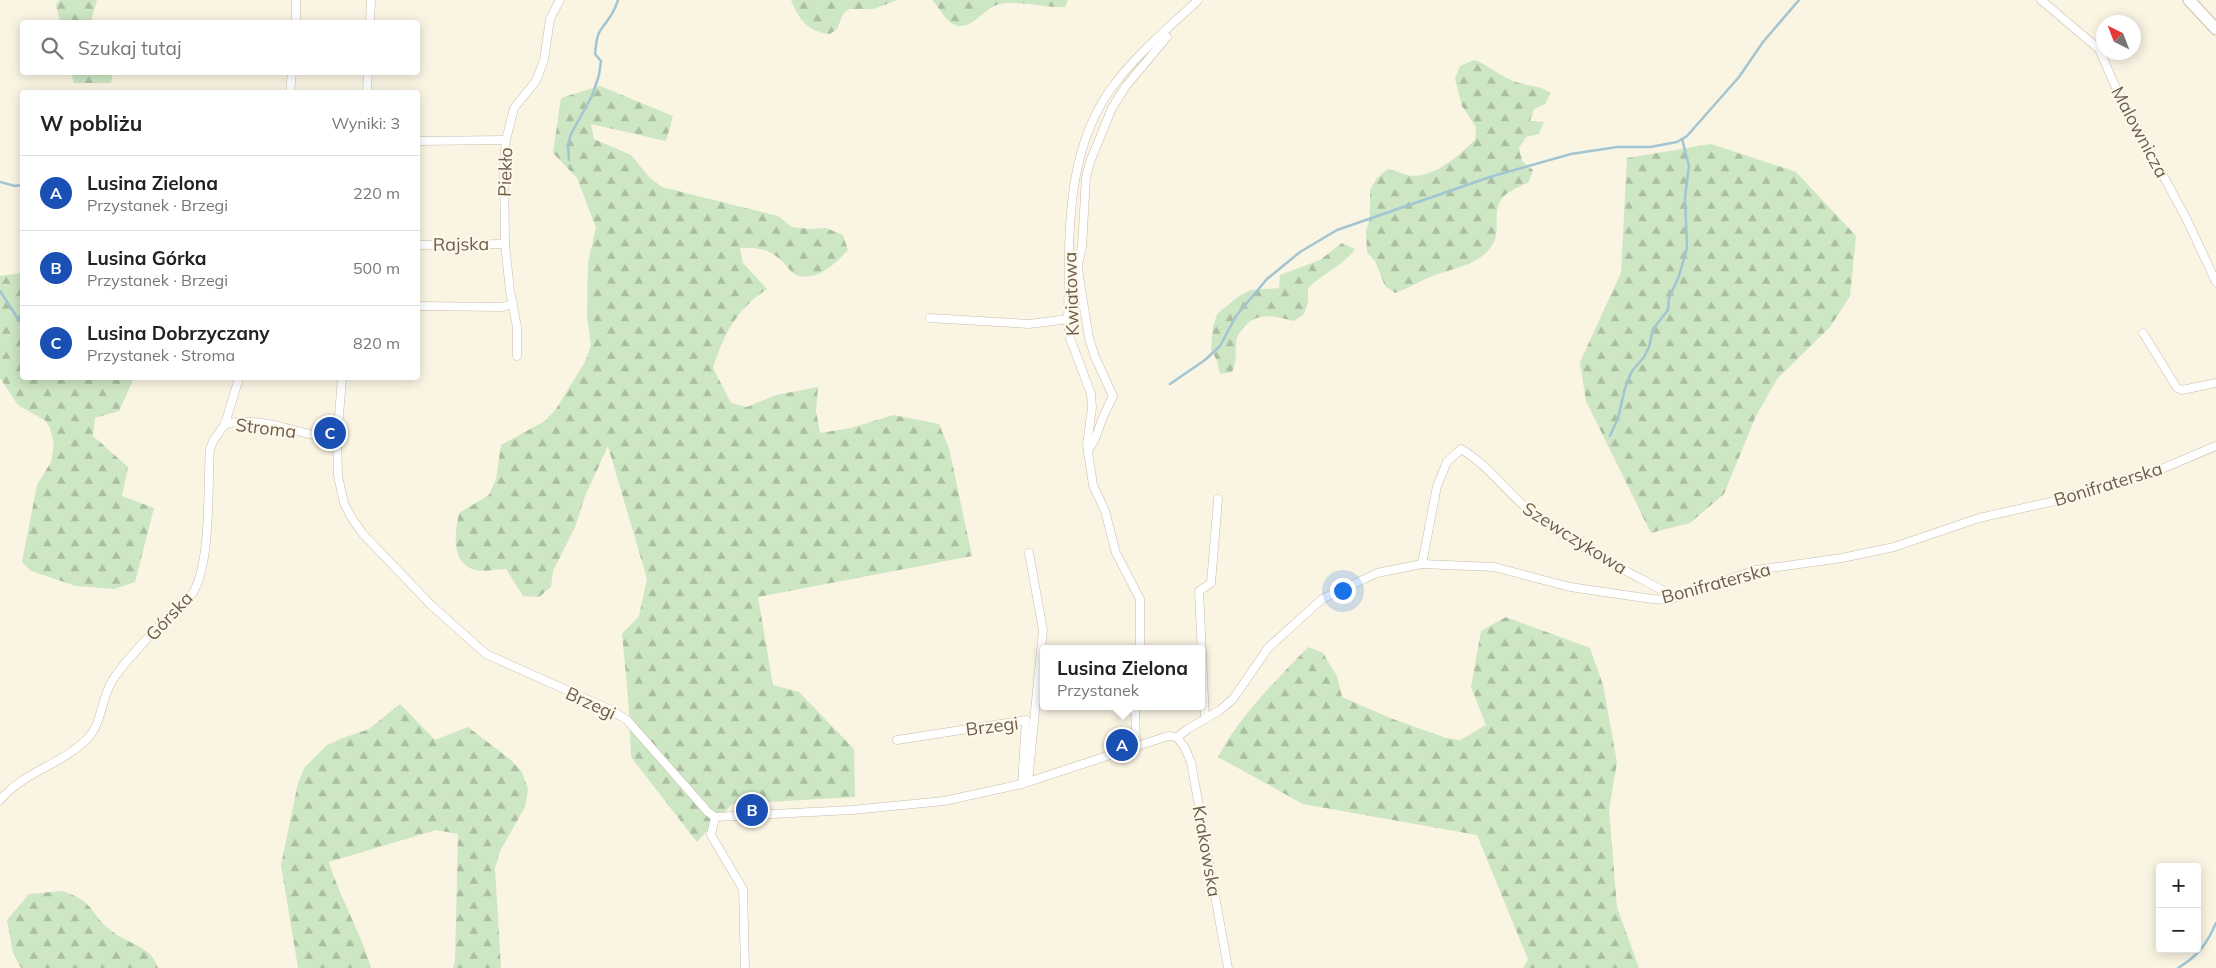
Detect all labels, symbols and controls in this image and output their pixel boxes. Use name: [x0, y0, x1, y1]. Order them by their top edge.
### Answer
north arrow: [2096, 15, 2141, 60]
search box: [20, 20, 420, 75]
icon: search: [38, 34, 66, 62]
text: Szukaj tutaj: [78, 36, 181, 60]
street label: Malownicza: [2106, 82, 2174, 182]
text: W pobliżu: [40, 110, 142, 136]
text: Wyniki: 3: [331, 113, 400, 133]
street label: Piekło: [493, 147, 517, 197]
text: Lusina Zielona: [87, 171, 218, 195]
text: A: [50, 183, 62, 203]
text: 220 m: [353, 183, 400, 203]
text: Przystanek · Brzegi: [87, 195, 228, 215]
street label: Rajska: [433, 232, 489, 256]
text: Lusina Górka: [87, 246, 207, 270]
street label: Kwiatowa: [1058, 251, 1084, 337]
text: B: [50, 258, 62, 278]
text: 500 m: [353, 258, 400, 278]
text: Przystanek · Brzegi: [87, 270, 228, 290]
text: Lusina Dobrzyczany: [87, 321, 270, 345]
text: C: [51, 333, 61, 353]
text: 820 m: [353, 333, 400, 353]
text: Przystanek · Stroma: [87, 345, 235, 365]
street label: Stroma: [234, 413, 298, 443]
pin: C: [314, 414, 346, 452]
street label: Bonifraterska: [2051, 457, 2165, 511]
street label: Szewczykowa: [1519, 497, 1631, 579]
street label: Bonifraterska: [1659, 557, 1773, 609]
your location: [1330, 578, 1356, 604]
street label: Górska: [141, 587, 197, 645]
popup: [1040, 645, 1205, 710]
text: Lusina Zielona: [1057, 656, 1188, 680]
text: Przystanek: [1057, 680, 1139, 700]
street label: Brzegi: [562, 681, 620, 725]
street label: Brzegi: [964, 711, 1020, 741]
pin: A: [1106, 726, 1138, 764]
pin: B: [736, 791, 768, 829]
street label: Krakowska: [1188, 804, 1226, 898]
map controls: [2156, 863, 2201, 953]
button: +: [2156, 863, 2201, 908]
button: −: [2156, 908, 2201, 953]

